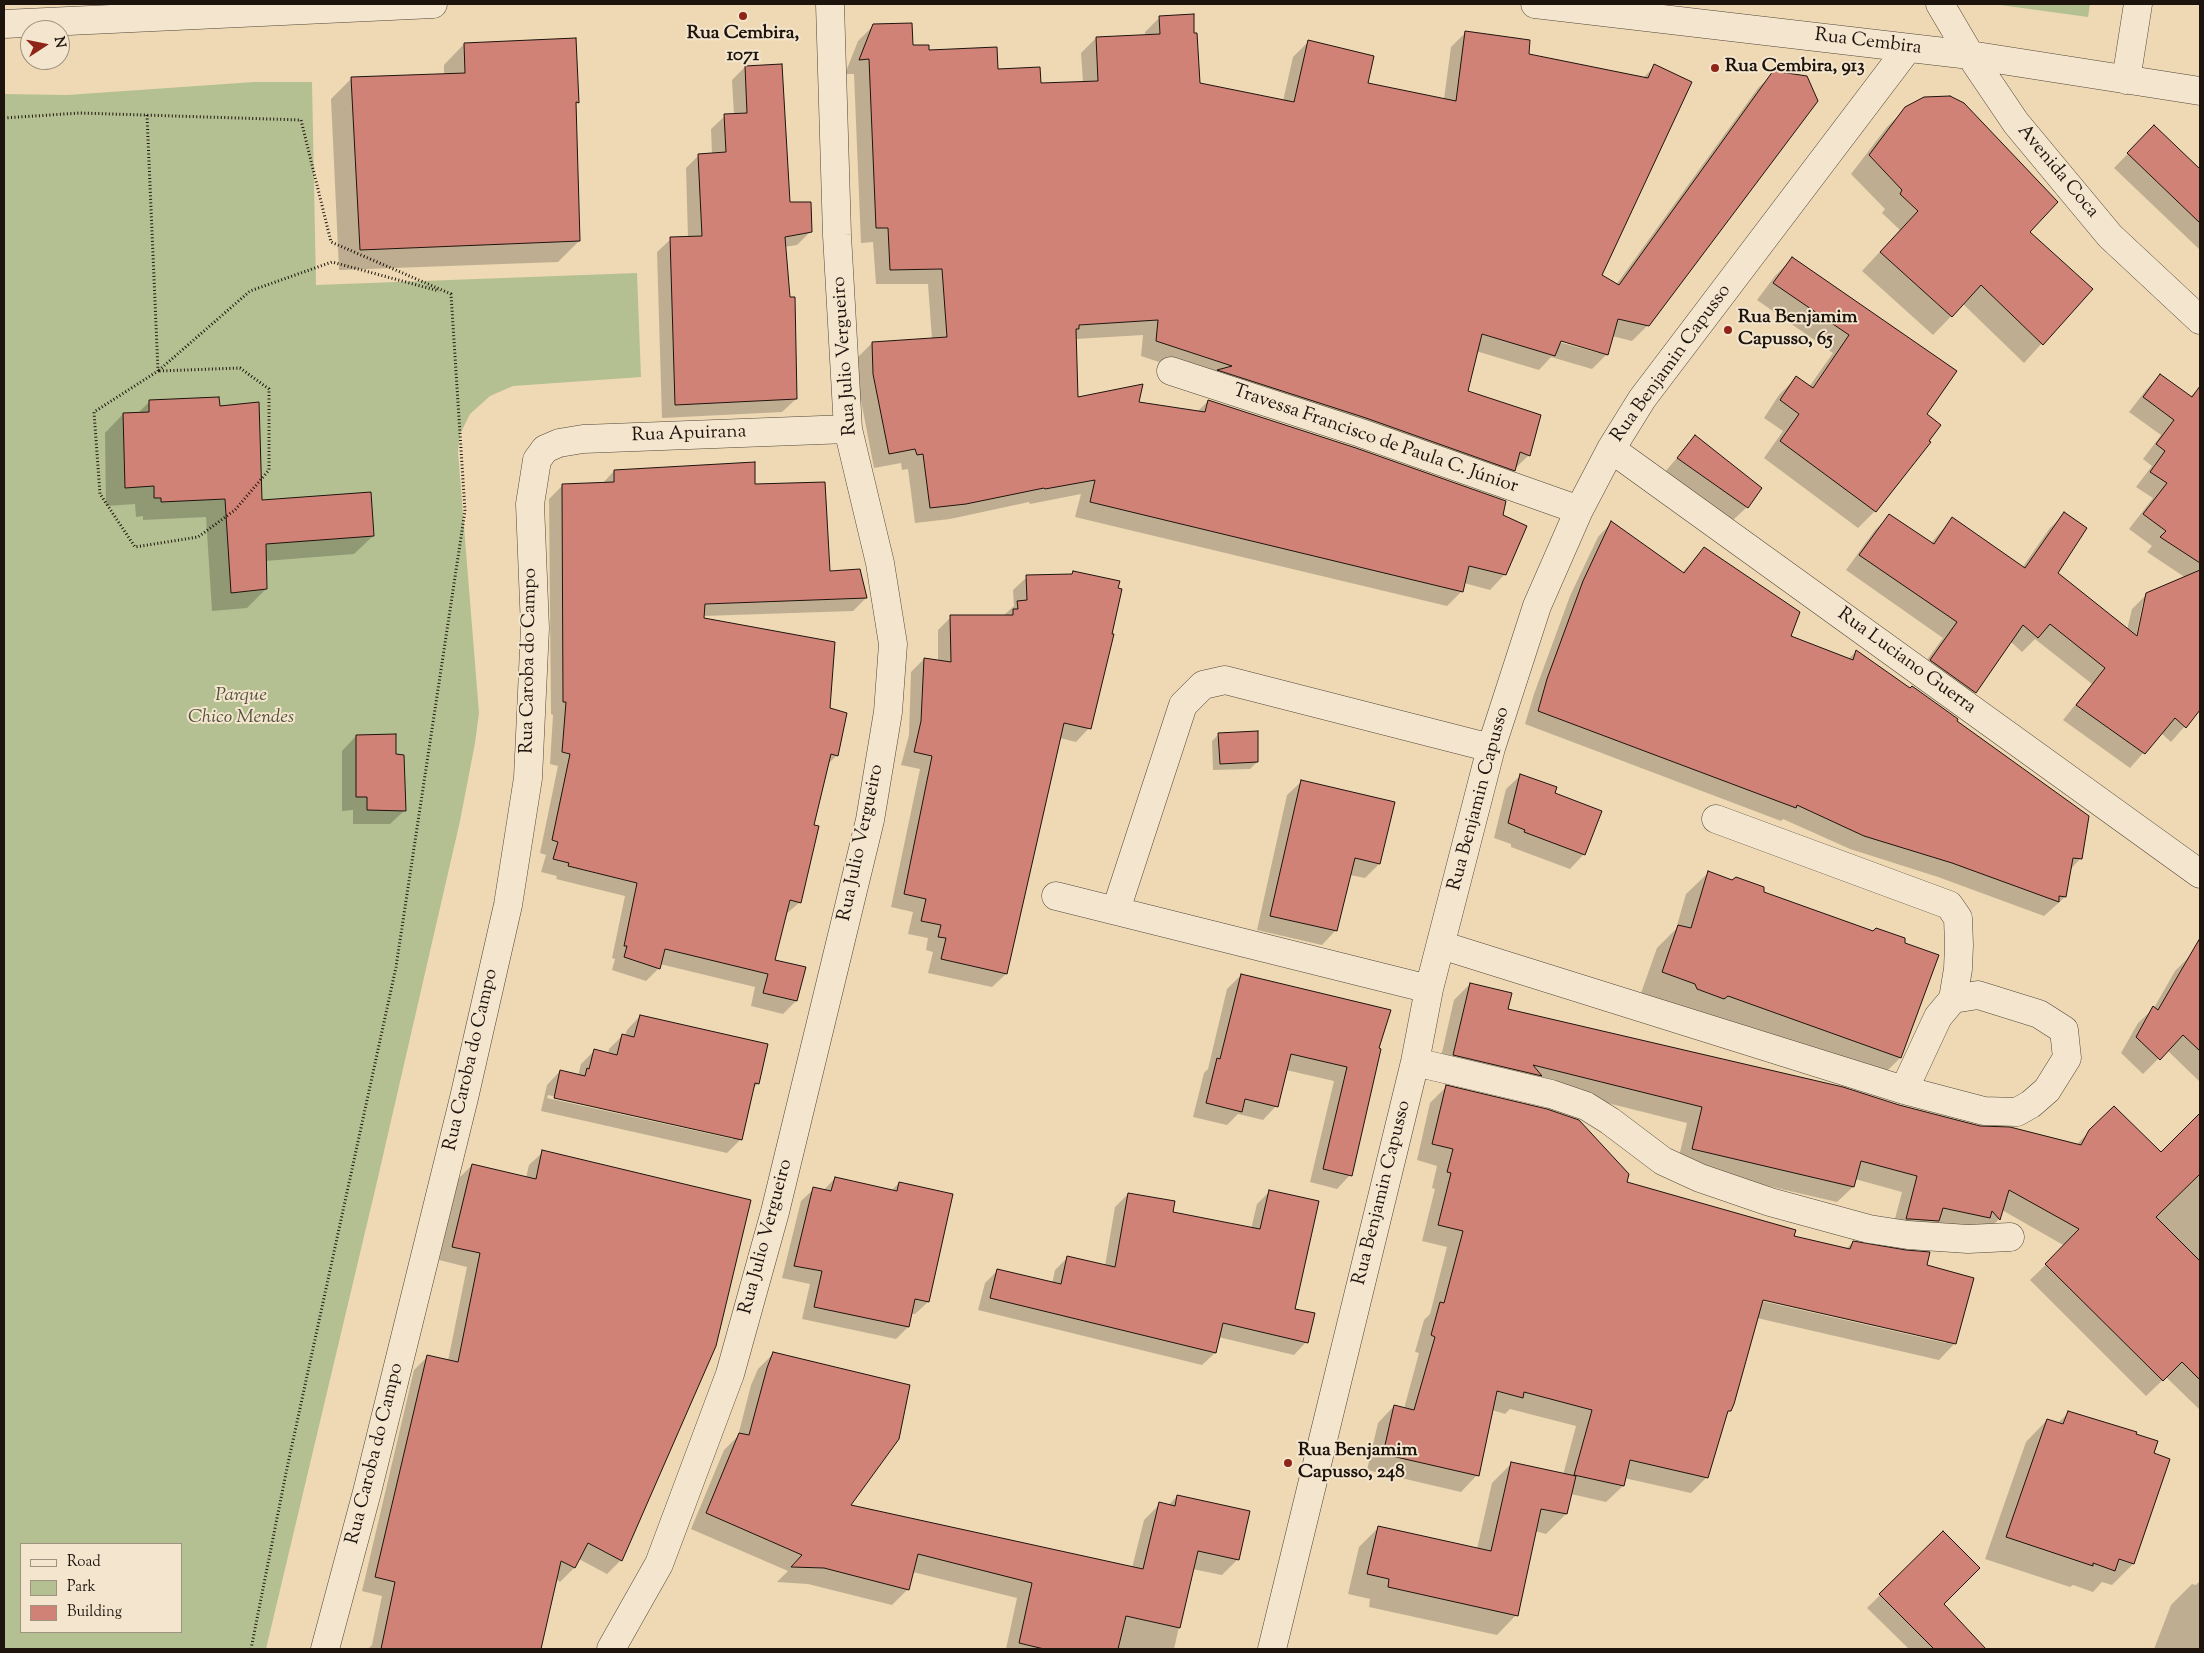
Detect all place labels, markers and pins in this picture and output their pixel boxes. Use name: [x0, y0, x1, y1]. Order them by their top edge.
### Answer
marker: Rua Cembira, 1071: [737, 10, 749, 22]
place label: Rua Cembira, 1071: [687, 24, 799, 68]
place label: Rua Cembira, 913: [1725, 57, 1865, 79]
marker: Rua Cembira, 913: [1709, 62, 1721, 74]
place label: Rua Benjamim Capusso, 65: [1738, 308, 1857, 352]
marker: Rua Benjamim Capusso, 65: [1722, 324, 1734, 336]
place label: Rua Benjamim Capusso, 248: [1298, 1441, 1417, 1485]
marker: Rua Benjamim Capusso, 248: [1282, 1457, 1294, 1469]

